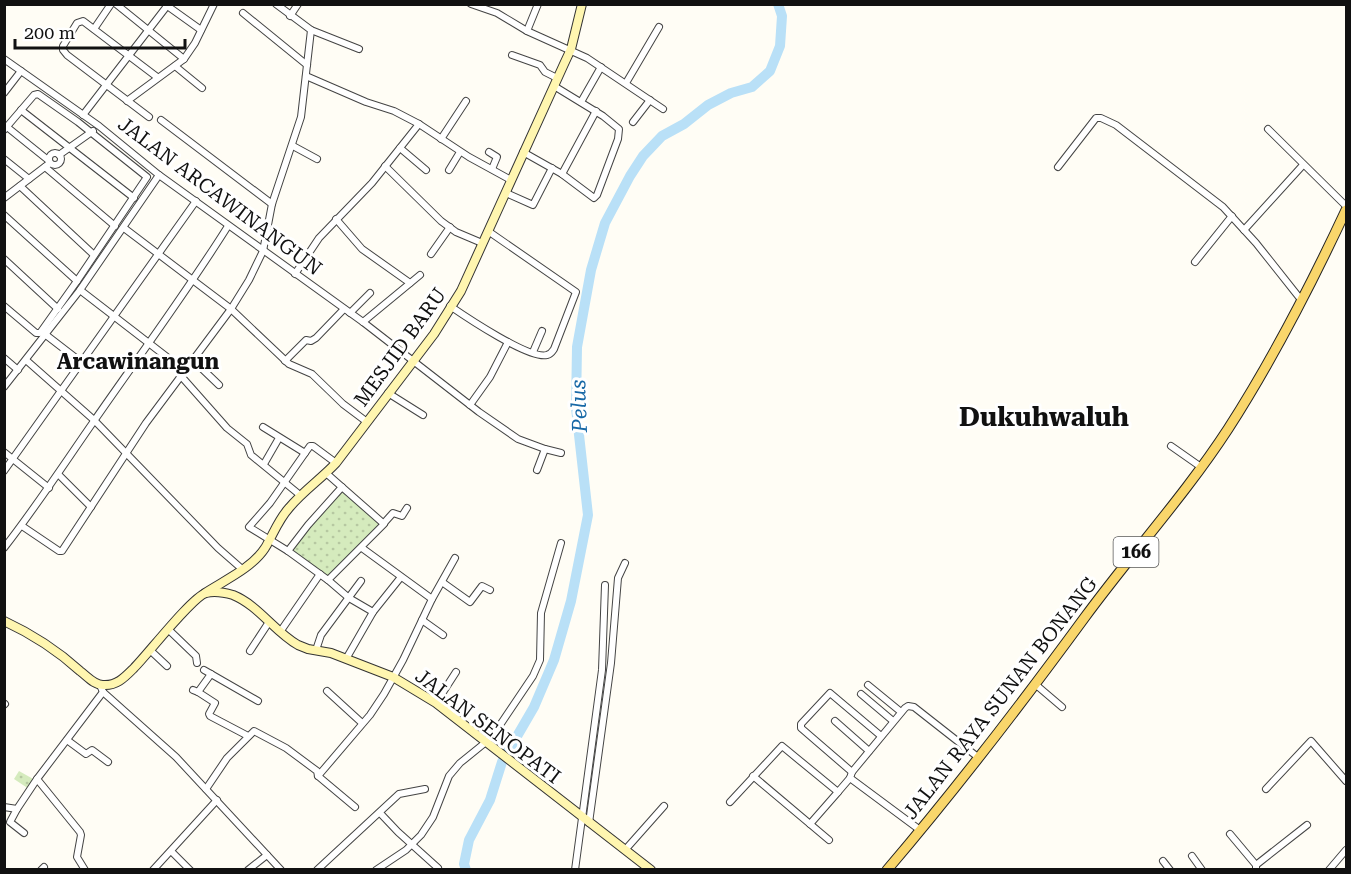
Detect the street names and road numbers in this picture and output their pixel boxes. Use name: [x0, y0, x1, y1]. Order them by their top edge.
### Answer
street label: JALAN ARCAWINANGUN: [113, 112, 327, 280]
street label: MESJID BARU: [349, 283, 451, 411]
road number: 166: [1114, 537, 1158, 567]
street label: JALAN RAYA SUNAN BONANG: [898, 572, 1102, 824]
street label: JALAN SENOPATI: [411, 664, 565, 788]

